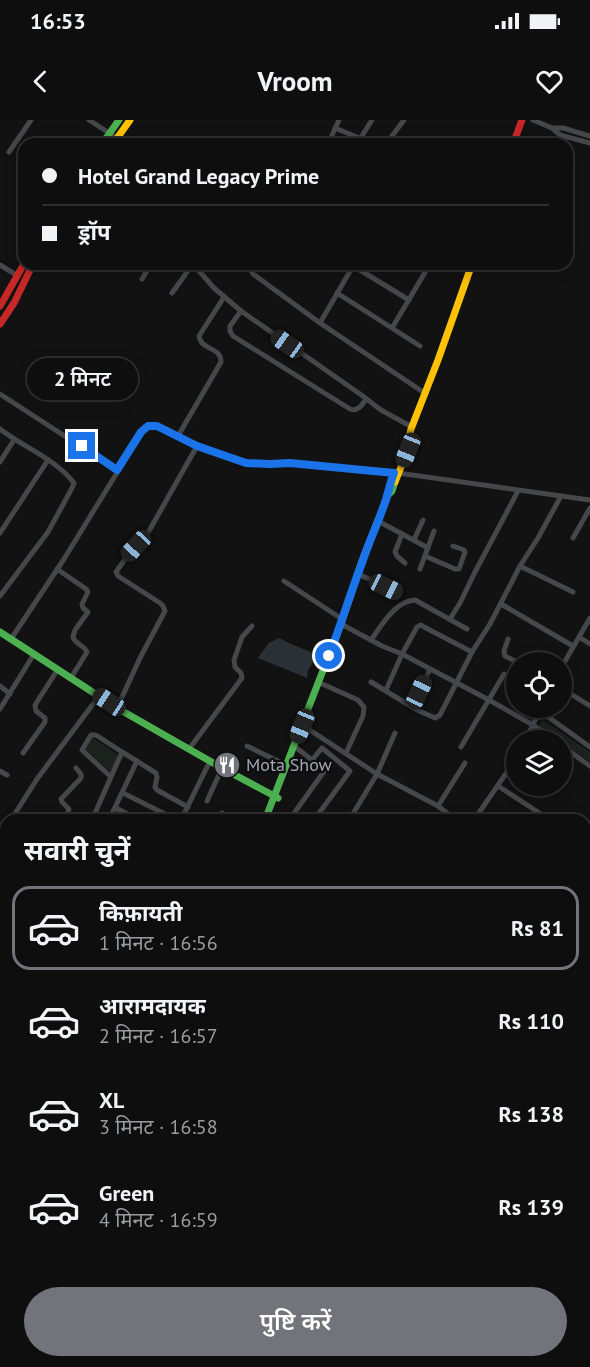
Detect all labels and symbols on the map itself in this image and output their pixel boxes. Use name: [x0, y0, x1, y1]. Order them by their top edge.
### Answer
car: [267, 326, 307, 362]
callout: 2 मिनट: [26, 359, 138, 401]
car: [393, 430, 423, 470]
route end: [68, 432, 95, 459]
car: [117, 527, 155, 565]
car: [366, 571, 406, 603]
route start: [315, 642, 342, 669]
car: [403, 672, 435, 712]
car: [89, 685, 129, 719]
car: [287, 706, 317, 746]
restaurant icon: Mota Show: [212, 750, 242, 780]
place label: Mota Show: [246, 753, 333, 776]

